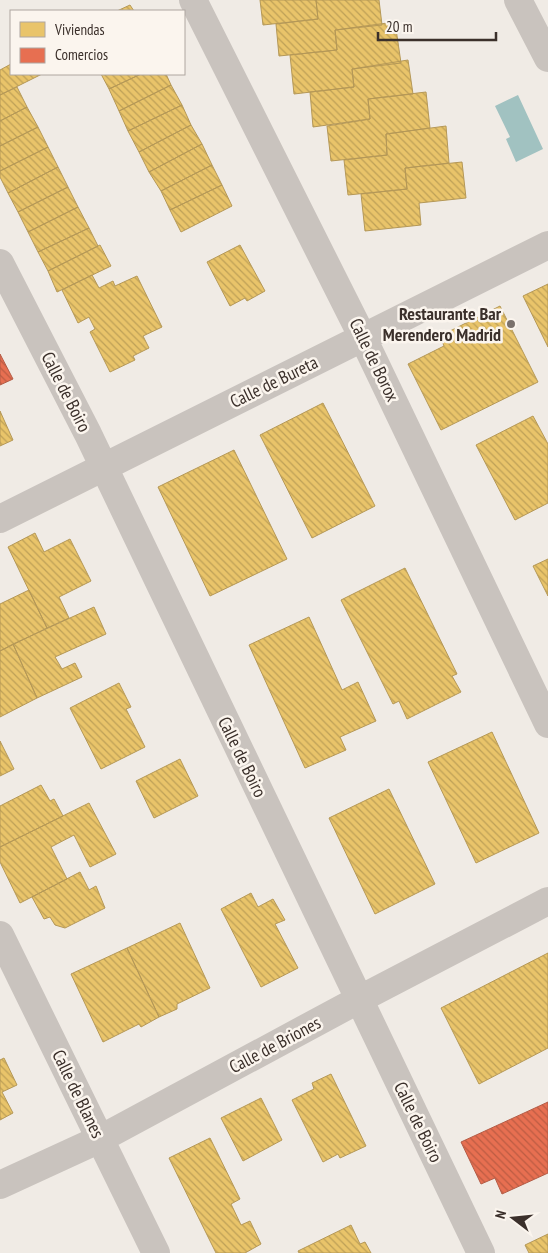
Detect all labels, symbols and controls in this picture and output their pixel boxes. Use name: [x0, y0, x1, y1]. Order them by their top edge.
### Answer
legend: [10, 10, 185, 75]
scale bar: [378, 10, 496, 42]
text: 20 m: [386, 17, 412, 36]
text: Viviendas: [54, 20, 105, 39]
text: Comercios: [55, 45, 108, 64]
place label: Restaurante Bar Merendero Madrid: [383, 302, 502, 346]
street label: Calle de Borox: [344, 314, 405, 406]
marker: Restaurante Bar Merendero Madrid: [505, 318, 517, 330]
street label: Calle de Boiro: [37, 348, 96, 436]
street label: Calle de Bureta: [226, 350, 321, 413]
street label: Calle de Boiro: [213, 713, 272, 801]
street label: Calle de Briones: [225, 1011, 324, 1078]
street label: Calle de Blanes: [47, 1046, 110, 1142]
street label: Calle de Boiro: [389, 1078, 448, 1166]
north arrow: [488, 1193, 538, 1243]
text: N: [491, 1208, 510, 1221]

